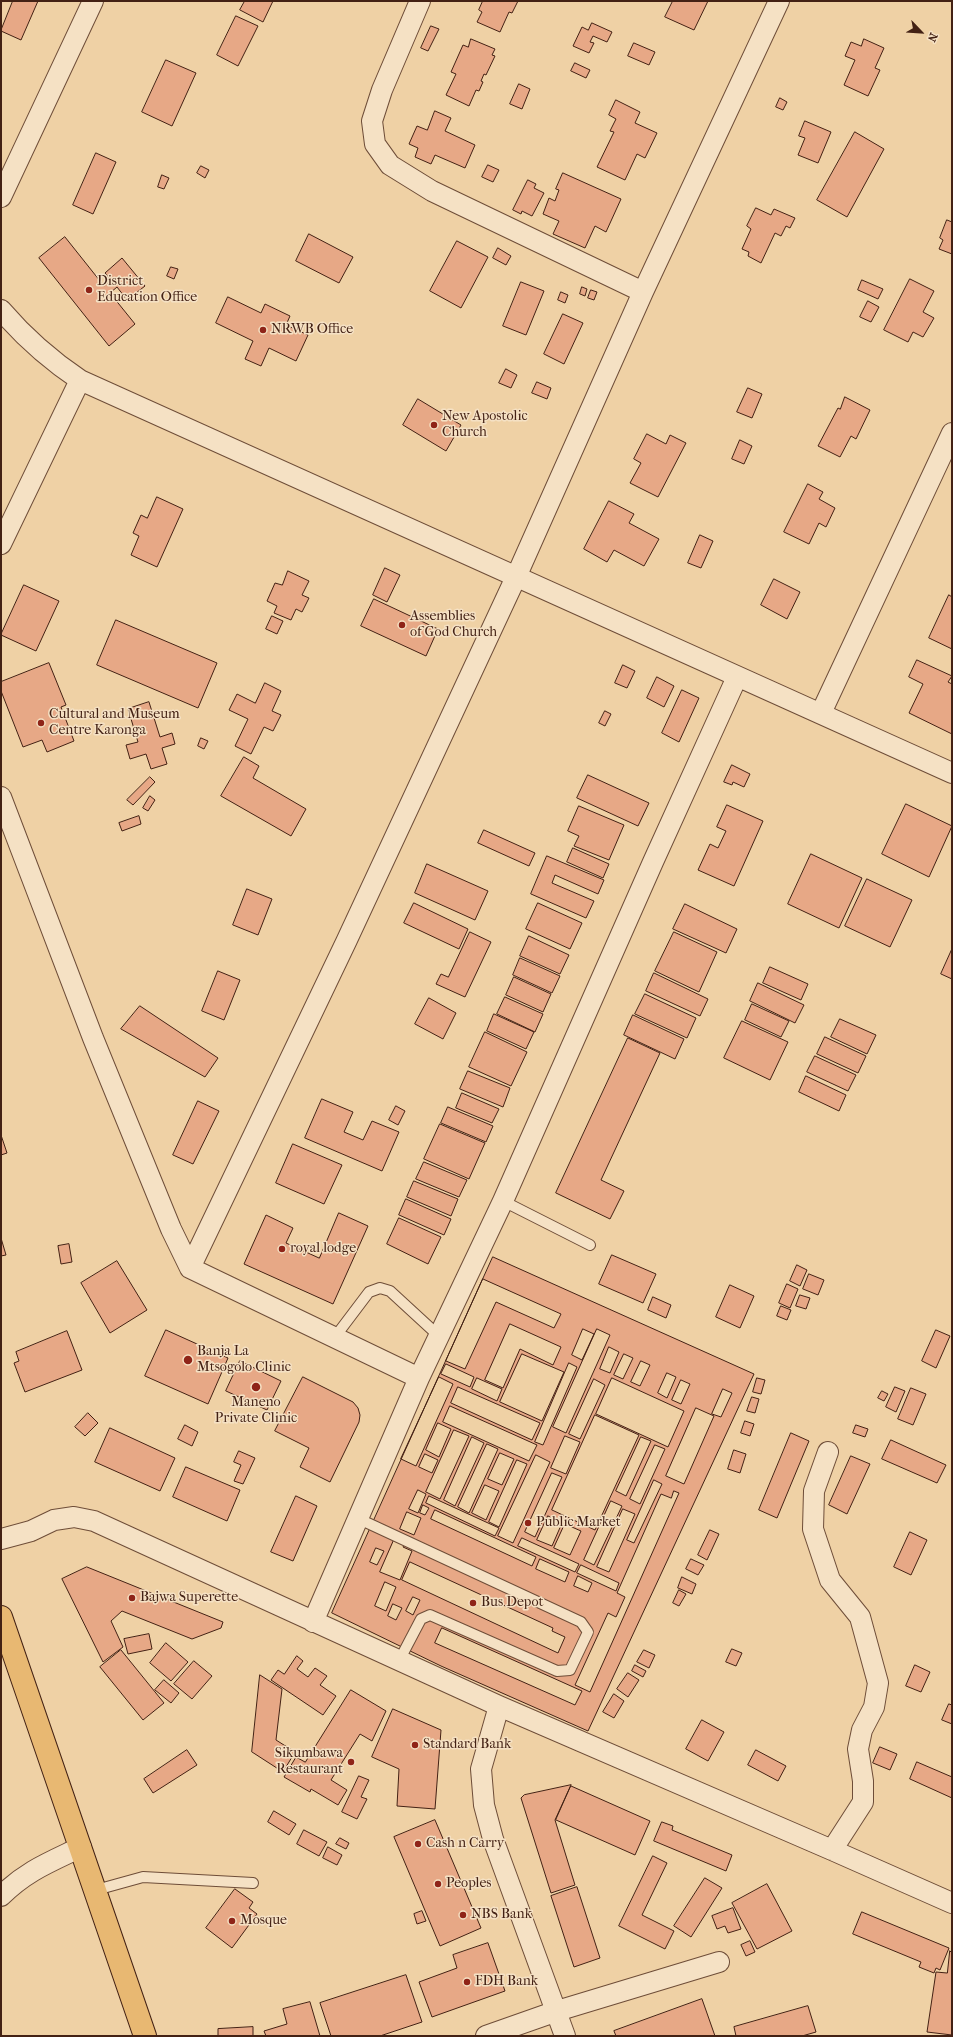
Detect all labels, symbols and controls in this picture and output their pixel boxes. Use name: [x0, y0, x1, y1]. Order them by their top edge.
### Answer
north arrow: [901, 12, 941, 52]
text: N: [925, 31, 940, 44]
place label: District Education Office: [97, 274, 197, 306]
marker: District Education Office: [84, 285, 94, 295]
place label: NRWB Office: [271, 322, 353, 338]
marker: NRWB Office: [258, 325, 268, 335]
place label: New Apostolic Church: [442, 409, 528, 442]
marker: New Apostolic Church: [429, 420, 439, 430]
place label: Assemblies of God Church: [410, 609, 497, 642]
marker: Assemblies of God Church: [397, 620, 407, 630]
place label: Cultural and Museum Centre Karonga: [49, 707, 180, 740]
marker: Cultural and Museum Centre Karonga: [36, 718, 46, 728]
place label: royal lodge: [290, 1241, 356, 1257]
marker: royal lodge: [277, 1244, 287, 1254]
place label: Banja La Mtsogolo Clinic: [197, 1344, 291, 1376]
marker: Banja La Mtsogolo Clinic: [182, 1354, 194, 1366]
marker: Maneno Private Clinic: [250, 1381, 262, 1393]
place label: Maneno Private Clinic: [215, 1395, 297, 1428]
place label: Public Market: [536, 1515, 621, 1531]
marker: Public Market: [523, 1518, 533, 1528]
place label: Bajwa Superette: [140, 1590, 238, 1606]
marker: Bajwa Superette: [127, 1593, 137, 1603]
place label: Bus Depot: [481, 1595, 543, 1611]
marker: Bus Depot: [468, 1598, 478, 1608]
place label: Standard Bank: [423, 1737, 511, 1753]
marker: Standard Bank: [410, 1740, 420, 1750]
place label: Sikumbawa Restaurant: [275, 1746, 343, 1778]
marker: Sikumbawa Restaurant: [346, 1757, 356, 1767]
place label: Cash n Carry: [426, 1836, 504, 1852]
marker: Cash n Carry: [413, 1839, 423, 1849]
place label: Peoples: [446, 1876, 491, 1892]
marker: Peoples: [433, 1879, 443, 1889]
place label: NBS Bank: [471, 1907, 532, 1923]
marker: NBS Bank: [458, 1910, 468, 1920]
place label: Mosque: [240, 1913, 287, 1929]
marker: Mosque: [227, 1916, 237, 1926]
place label: FDH Bank: [475, 1974, 538, 1990]
marker: FDH Bank: [462, 1977, 472, 1987]

